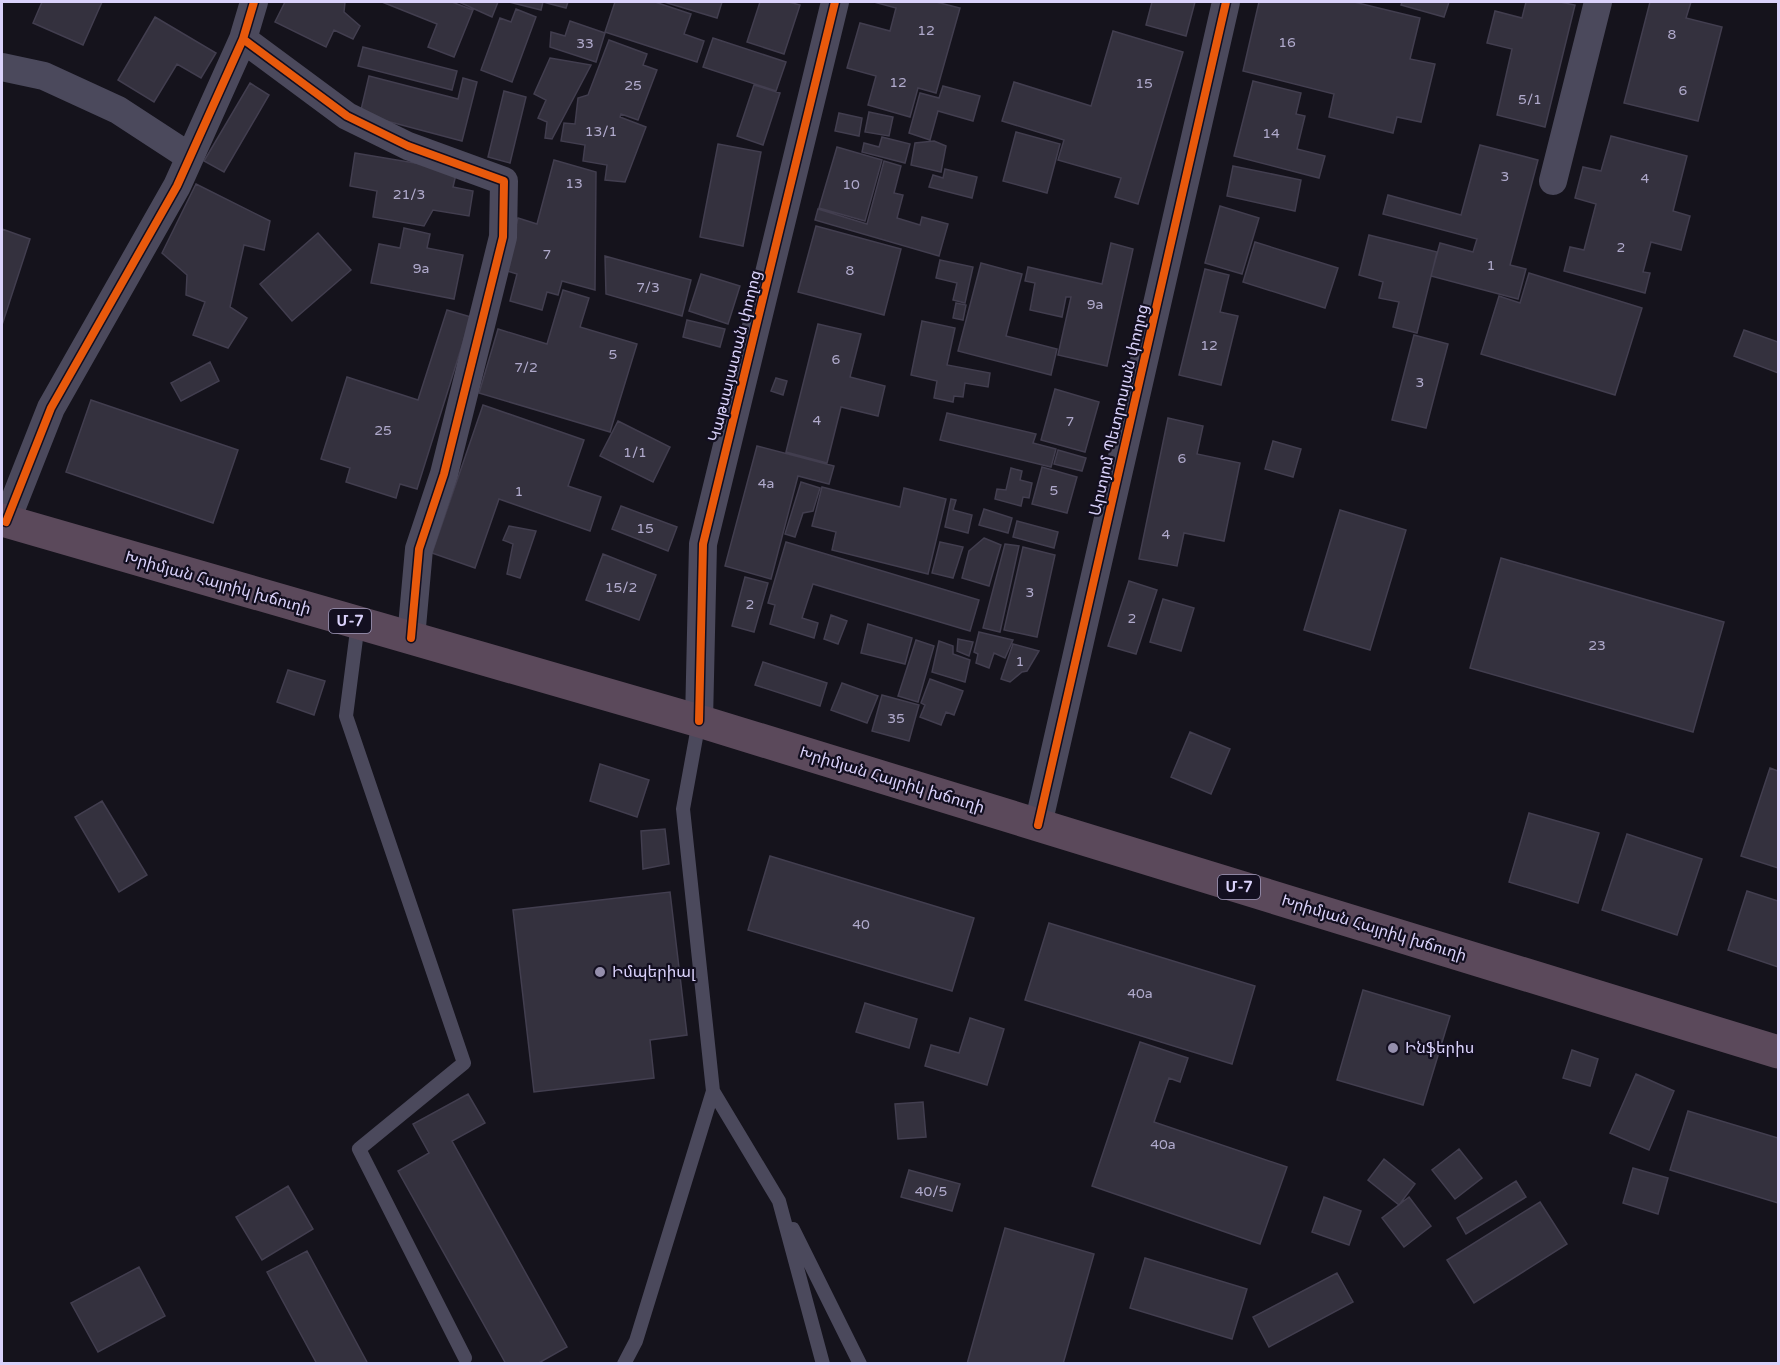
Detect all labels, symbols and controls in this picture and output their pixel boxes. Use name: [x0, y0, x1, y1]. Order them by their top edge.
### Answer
house number: 12: [917, 22, 935, 39]
house number: 8: [1668, 26, 1677, 43]
house number: 16: [1278, 34, 1296, 51]
house number: 33: [576, 35, 594, 52]
house number: 12: [889, 74, 907, 91]
house number: 15: [1135, 75, 1153, 92]
house number: 25: [624, 77, 642, 94]
house number: 6: [1679, 82, 1688, 99]
house number: 5/1: [1518, 91, 1542, 108]
house number: 13/1: [585, 123, 617, 140]
house number: 14: [1262, 125, 1280, 142]
house number: 3: [1501, 168, 1509, 185]
house number: 4: [1641, 170, 1650, 187]
house number: 13: [565, 175, 583, 192]
house number: 10: [842, 176, 860, 193]
house number: 21/3: [393, 186, 425, 203]
house number: 2: [1617, 239, 1625, 256]
house number: 7: [543, 246, 551, 263]
house number: 1: [1487, 257, 1495, 274]
house number: 9a: [413, 260, 429, 277]
house number: 8: [846, 262, 855, 279]
street label: Կաթսայատան փողոց: [704, 268, 766, 444]
house number: 7/3: [636, 279, 660, 296]
house number: 9a: [1087, 296, 1103, 313]
street label: Արտյոմ Պետրոսյան փողոց: [1085, 302, 1153, 518]
house number: 12: [1200, 337, 1218, 354]
house number: 5: [609, 346, 617, 363]
house number: 6: [832, 351, 841, 368]
house number: 7/2: [514, 359, 538, 376]
house number: 3: [1416, 374, 1424, 391]
house number: 4: [813, 412, 822, 429]
house number: 7: [1066, 413, 1074, 430]
house number: 25: [374, 422, 392, 439]
house number: 1/1: [623, 444, 647, 461]
house number: 6: [1178, 450, 1187, 467]
house number: 4a: [758, 475, 774, 492]
house number: 5: [1050, 482, 1058, 499]
house number: 1: [515, 483, 523, 500]
house number: 15: [636, 520, 654, 537]
house number: 4: [1162, 526, 1171, 543]
street label: Խրիմյան Հայրիկ խճուղի: [123, 547, 313, 619]
house number: 15/2: [605, 579, 637, 596]
house number: 3: [1026, 584, 1034, 601]
house number: 2: [746, 596, 754, 613]
road number: Մ-7: [329, 609, 371, 633]
house number: 2: [1128, 610, 1136, 627]
house number: 23: [1588, 637, 1606, 654]
house number: 1: [1016, 653, 1024, 670]
house number: 35: [887, 710, 905, 727]
street label: Խրիմյան Հայրիկ խճուղի: [797, 742, 987, 818]
road number: Մ-7: [1218, 875, 1260, 899]
street label: Խրիմյան Հայրիկ խճուղի: [1279, 890, 1469, 966]
house number: 40: [852, 916, 870, 933]
place label: Իմպերիալ: [612, 962, 696, 982]
marker: Իմպերիալ: [593, 965, 607, 979]
house number: 40a: [1127, 985, 1153, 1002]
place label: Ինֆերիս: [1405, 1038, 1474, 1058]
marker: Ինֆերիս: [1386, 1041, 1400, 1055]
house number: 40a: [1150, 1136, 1176, 1153]
house number: 40/5: [915, 1183, 947, 1200]

